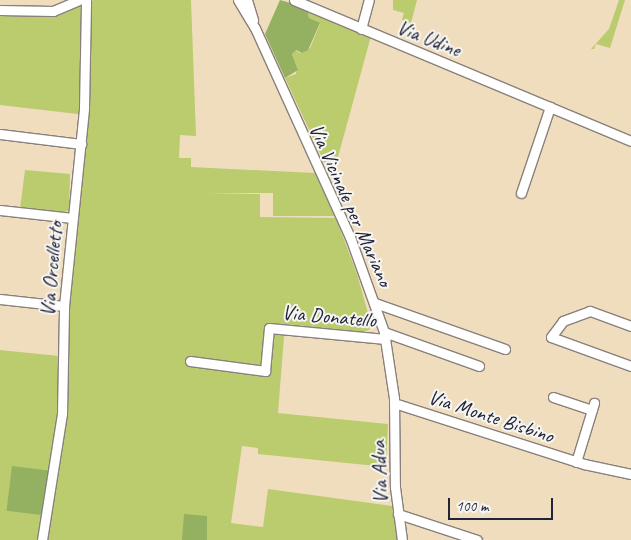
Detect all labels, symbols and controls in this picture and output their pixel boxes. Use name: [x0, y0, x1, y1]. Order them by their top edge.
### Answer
street label: Via Udine: [394, 14, 464, 62]
street label: Via Vicinale per Mariano: [304, 120, 398, 290]
street label: Via Orcelletto: [34, 221, 68, 317]
street label: Via Donatello: [281, 299, 377, 333]
street label: Via Monte Bisbino: [425, 384, 557, 448]
street label: Via Adua: [365, 440, 393, 504]
scale bar: [451, 488, 556, 520]
text: 100 m: [456, 497, 488, 516]

